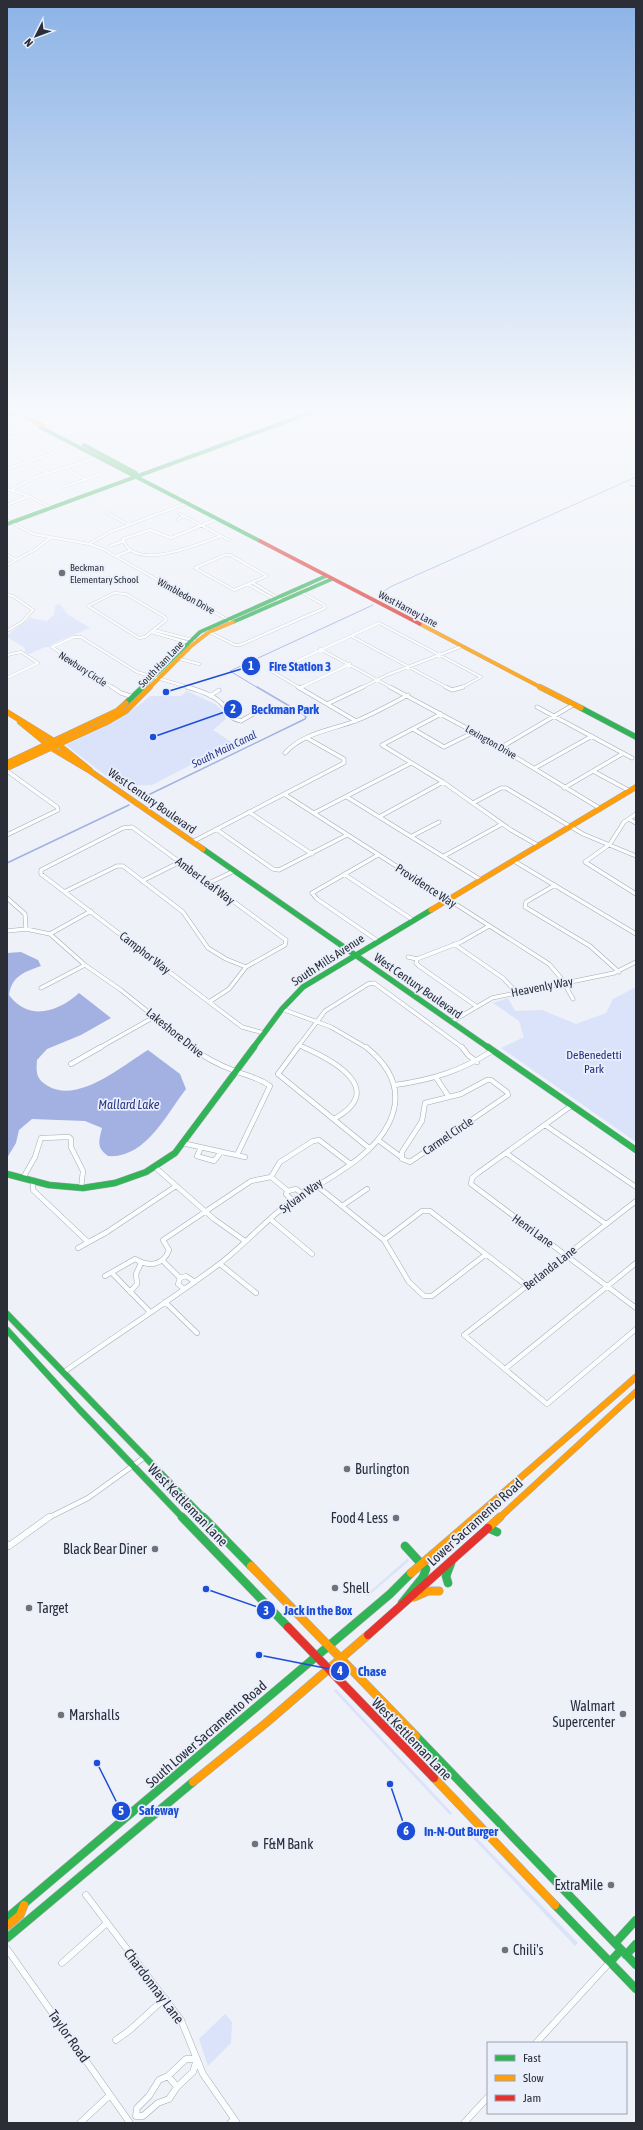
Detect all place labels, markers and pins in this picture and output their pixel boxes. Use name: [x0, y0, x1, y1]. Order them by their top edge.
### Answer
place label: Beckman Elementary School: [70, 562, 139, 585]
marker: Beckman Elementary School: [57, 568, 67, 578]
callout: Fire Station 3: [241, 654, 339, 679]
callout: Beckman Park: [223, 697, 326, 722]
place label: Burlington: [355, 1461, 410, 1477]
marker: Burlington: [342, 1464, 352, 1474]
place label: Food 4 Less: [331, 1510, 388, 1526]
marker: Food 4 Less: [391, 1513, 401, 1523]
place label: Black Bear Diner: [63, 1541, 148, 1557]
marker: Black Bear Diner: [150, 1544, 160, 1554]
place label: Shell: [343, 1580, 370, 1596]
marker: Shell: [330, 1583, 340, 1593]
callout: Jack in the Box: [256, 1598, 361, 1623]
place label: Target: [37, 1600, 69, 1616]
marker: Target: [24, 1603, 34, 1613]
callout: Chase: [330, 1658, 394, 1683]
place label: Walmart Supercenter: [553, 1698, 616, 1730]
place label: Marshalls: [69, 1707, 120, 1723]
marker: Walmart Supercenter: [618, 1709, 628, 1719]
marker: Marshalls: [56, 1710, 66, 1720]
callout: Safeway: [111, 1798, 187, 1823]
callout: In-N-Out Burger: [396, 1819, 506, 1844]
place label: F&M Bank: [263, 1836, 313, 1852]
marker: F&M Bank: [250, 1839, 260, 1849]
place label: ExtraMile: [554, 1877, 603, 1893]
marker: ExtraMile: [606, 1880, 616, 1890]
place label: Chili's: [513, 1942, 544, 1958]
marker: Chili's: [500, 1945, 510, 1955]

